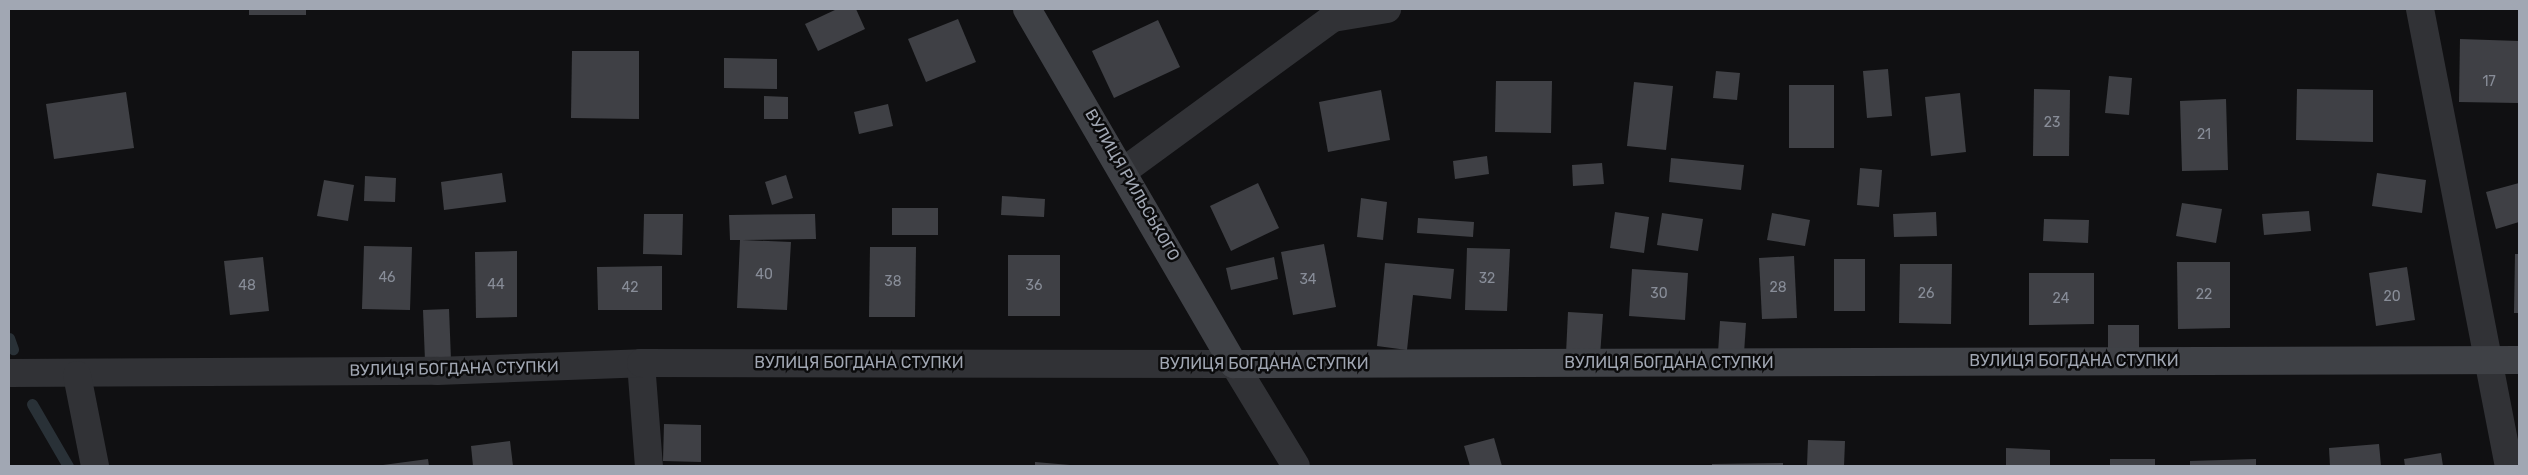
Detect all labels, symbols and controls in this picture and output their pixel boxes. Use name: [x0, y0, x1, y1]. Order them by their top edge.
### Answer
house number: 17: [2482, 74, 2496, 90]
street label: ВУЛИЦЯ РИЛЬСЬКОГО: [1081, 106, 1183, 264]
house number: 23: [2044, 115, 2060, 131]
house number: 21: [2197, 127, 2211, 143]
house number: 40: [755, 267, 773, 283]
house number: 46: [378, 270, 396, 286]
house number: 32: [1479, 271, 1495, 287]
house number: 34: [1299, 272, 1317, 288]
house number: 38: [884, 274, 902, 290]
house number: 44: [487, 277, 505, 293]
house number: 48: [238, 278, 256, 294]
house number: 36: [1026, 278, 1042, 294]
house number: 42: [622, 280, 638, 296]
house number: 28: [1769, 280, 1787, 296]
house number: 30: [1650, 286, 1668, 302]
house number: 26: [1918, 286, 1934, 302]
house number: 22: [2196, 287, 2212, 303]
house number: 20: [2383, 289, 2401, 305]
house number: 24: [2053, 291, 2069, 307]
street label: ВУЛИЦЯ БОГДАНА СТУПКИ: [1969, 351, 2179, 371]
street label: ВУЛИЦЯ БОГДАНА СТУПКИ: [754, 353, 964, 373]
street label: ВУЛИЦЯ БОГДАНА СТУПКИ: [1564, 353, 1774, 373]
street label: ВУЛИЦЯ БОГДАНА СТУПКИ: [1159, 354, 1369, 374]
street label: ВУЛИЦЯ БОГДАНА СТУПКИ: [349, 358, 559, 380]

